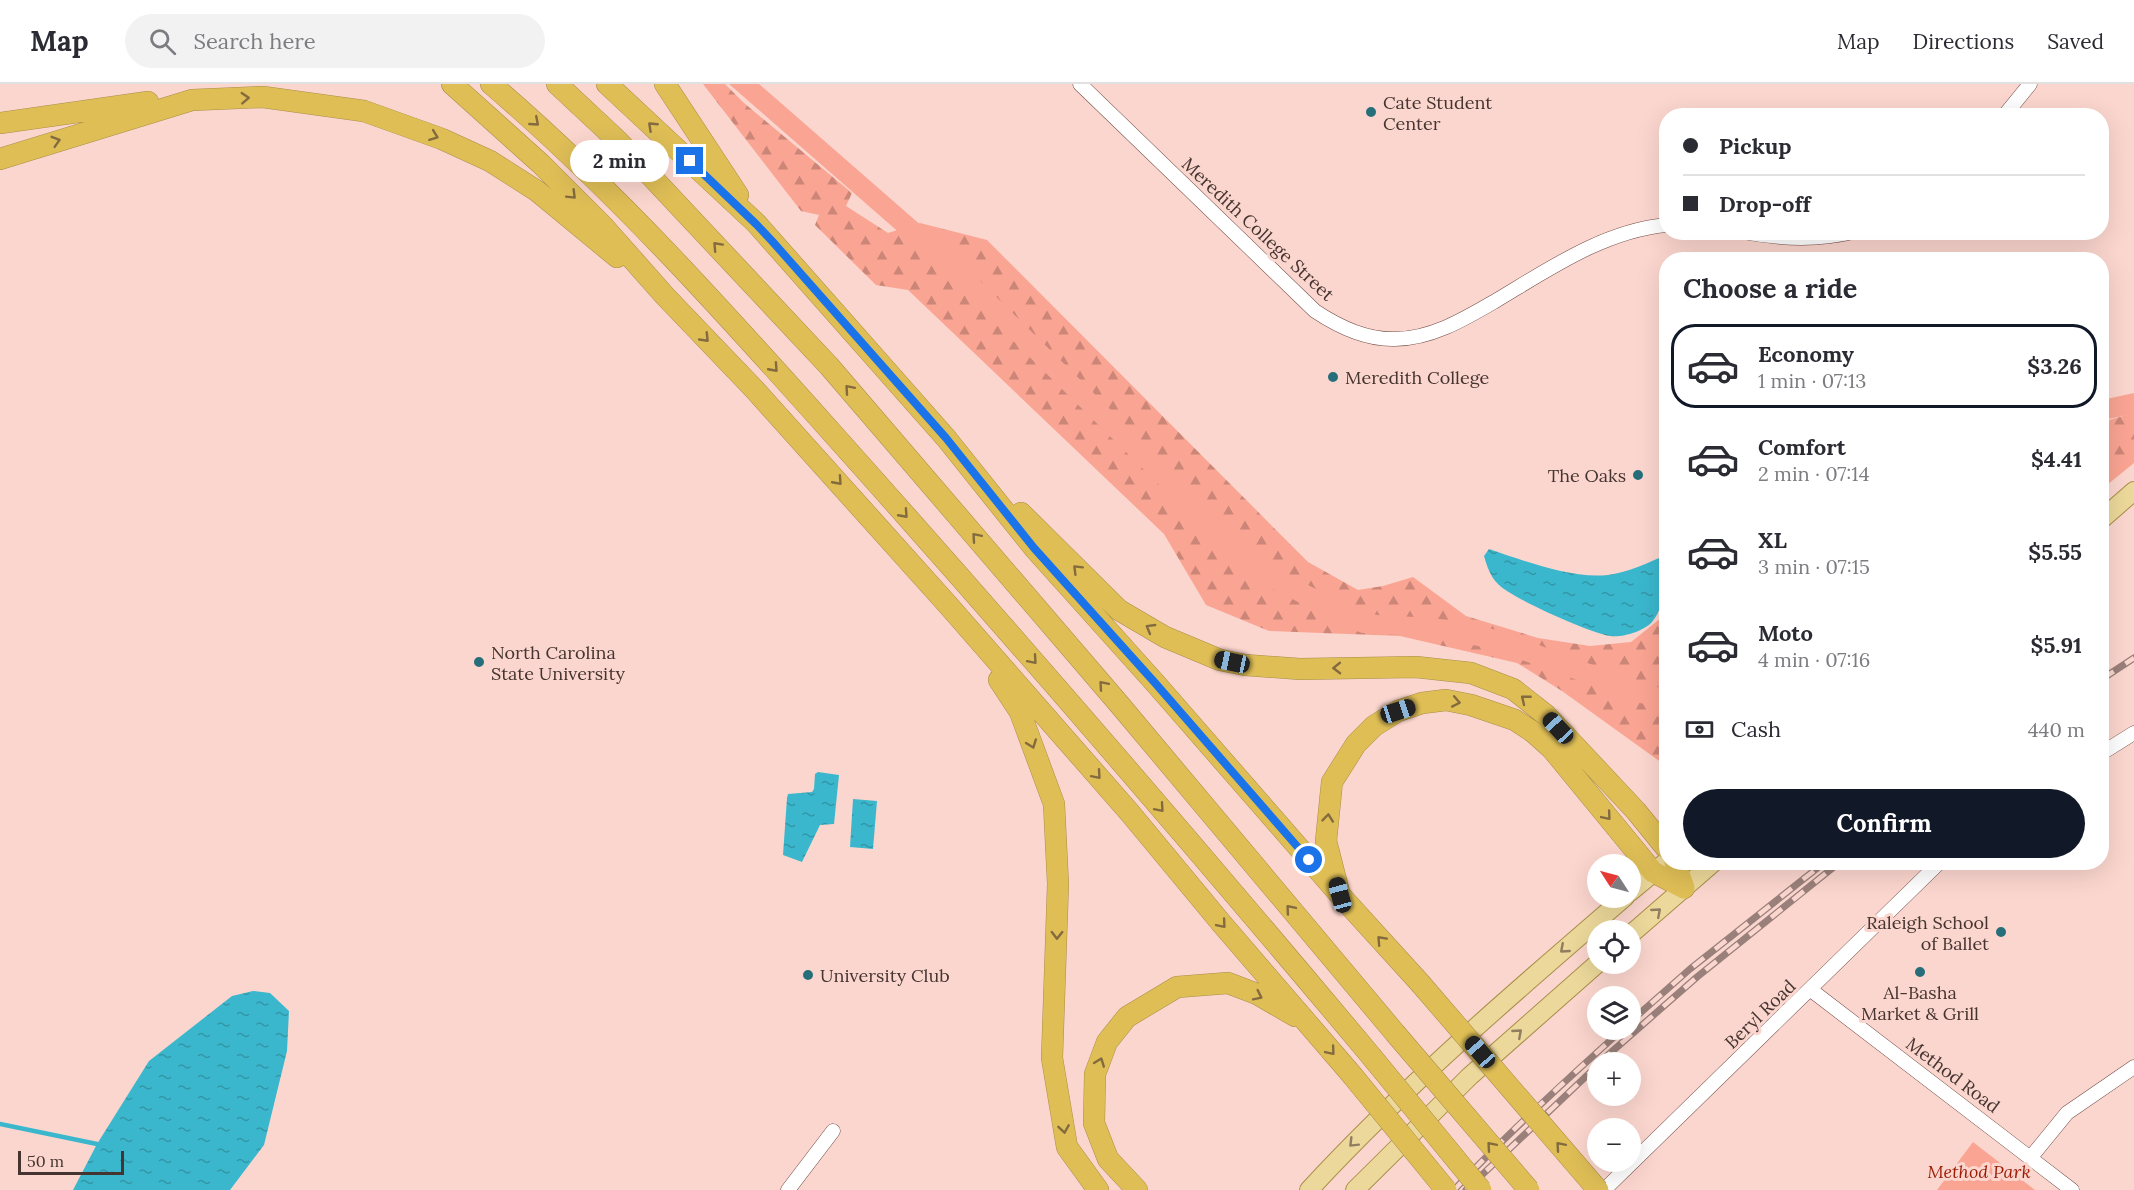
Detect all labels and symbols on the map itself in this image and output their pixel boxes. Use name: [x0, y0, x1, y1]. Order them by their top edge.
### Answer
place label: Cate Student Center: [1383, 91, 1492, 135]
one-way arrow: [240, 92, 249, 105]
marker: Cate Student Center: [1364, 105, 1378, 119]
one-way arrow: [528, 115, 539, 126]
one-way arrow: [648, 122, 659, 133]
one-way arrow: [428, 129, 439, 141]
one-way arrow: [50, 136, 61, 148]
callout: 2 min: [570, 140, 669, 182]
route end: [676, 147, 703, 174]
street label: Meredith College Street: [1177, 152, 1339, 306]
one-way arrow: [565, 188, 575, 199]
one-way arrow: [713, 242, 724, 253]
one-way arrow: [698, 331, 709, 342]
one-way arrow: [767, 361, 778, 372]
place label: Meredith College: [1345, 366, 1490, 389]
marker: Meredith College: [1326, 370, 1340, 384]
one-way arrow: [845, 385, 856, 396]
place label: The Oaks: [1548, 464, 1626, 487]
marker: The Oaks: [1631, 468, 1645, 482]
one-way arrow: [831, 474, 842, 485]
one-way arrow: [897, 507, 908, 517]
one-way arrow: [972, 533, 983, 544]
one-way arrow: [1074, 566, 1085, 577]
one-way arrow: [1145, 624, 1156, 635]
place label: North Carolina State University: [491, 641, 625, 685]
car: [1213, 649, 1251, 675]
one-way arrow: [1026, 653, 1037, 664]
marker: North Carolina State University: [472, 655, 486, 669]
one-way arrow: [1332, 662, 1341, 674]
one-way arrow: [1099, 681, 1110, 692]
one-way arrow: [1451, 695, 1461, 708]
one-way arrow: [1521, 695, 1532, 706]
car: [1378, 697, 1418, 725]
car: [1539, 709, 1577, 747]
one-way arrow: [1025, 738, 1037, 749]
one-way arrow: [1090, 768, 1101, 779]
one-way arrow: [1153, 801, 1164, 812]
one-way arrow: [1600, 809, 1611, 820]
one-way arrow: [1321, 813, 1334, 822]
route start: [1295, 846, 1322, 873]
north arrow: [1587, 854, 1641, 908]
car: [1327, 875, 1353, 915]
one-way arrow: [1286, 904, 1297, 915]
one-way arrow: [1650, 908, 1661, 919]
place label: Raleigh School of Ballet: [1866, 911, 1989, 955]
one-way arrow: [1215, 918, 1226, 929]
marker: Raleigh School of Ballet: [1994, 925, 2008, 939]
one-way arrow: [1051, 930, 1063, 939]
one-way arrow: [1377, 936, 1388, 946]
one-way arrow: [1561, 942, 1571, 953]
place label: University Club: [820, 964, 950, 987]
marker: Al-Basha Market & Grill: [1913, 965, 1927, 979]
marker: University Club: [801, 968, 815, 982]
street label: Beryl Road: [1720, 974, 1800, 1053]
place label: Al-Basha Market & Grill: [1861, 981, 1979, 1025]
one-way arrow: [1251, 988, 1262, 1000]
one-way arrow: [1511, 1029, 1522, 1040]
street label: Method Road: [1902, 1032, 2005, 1118]
car: [1461, 1033, 1499, 1071]
one-way arrow: [1324, 1044, 1335, 1055]
one-way arrow: [1092, 1057, 1105, 1068]
one-way arrow: [1057, 1123, 1070, 1133]
one-way arrow: [1349, 1137, 1360, 1147]
one-way arrow: [1487, 1142, 1498, 1153]
one-way arrow: [1557, 1142, 1568, 1153]
scale bar: [18, 1148, 124, 1176]
park label: Method Park: [1927, 1160, 2031, 1183]

